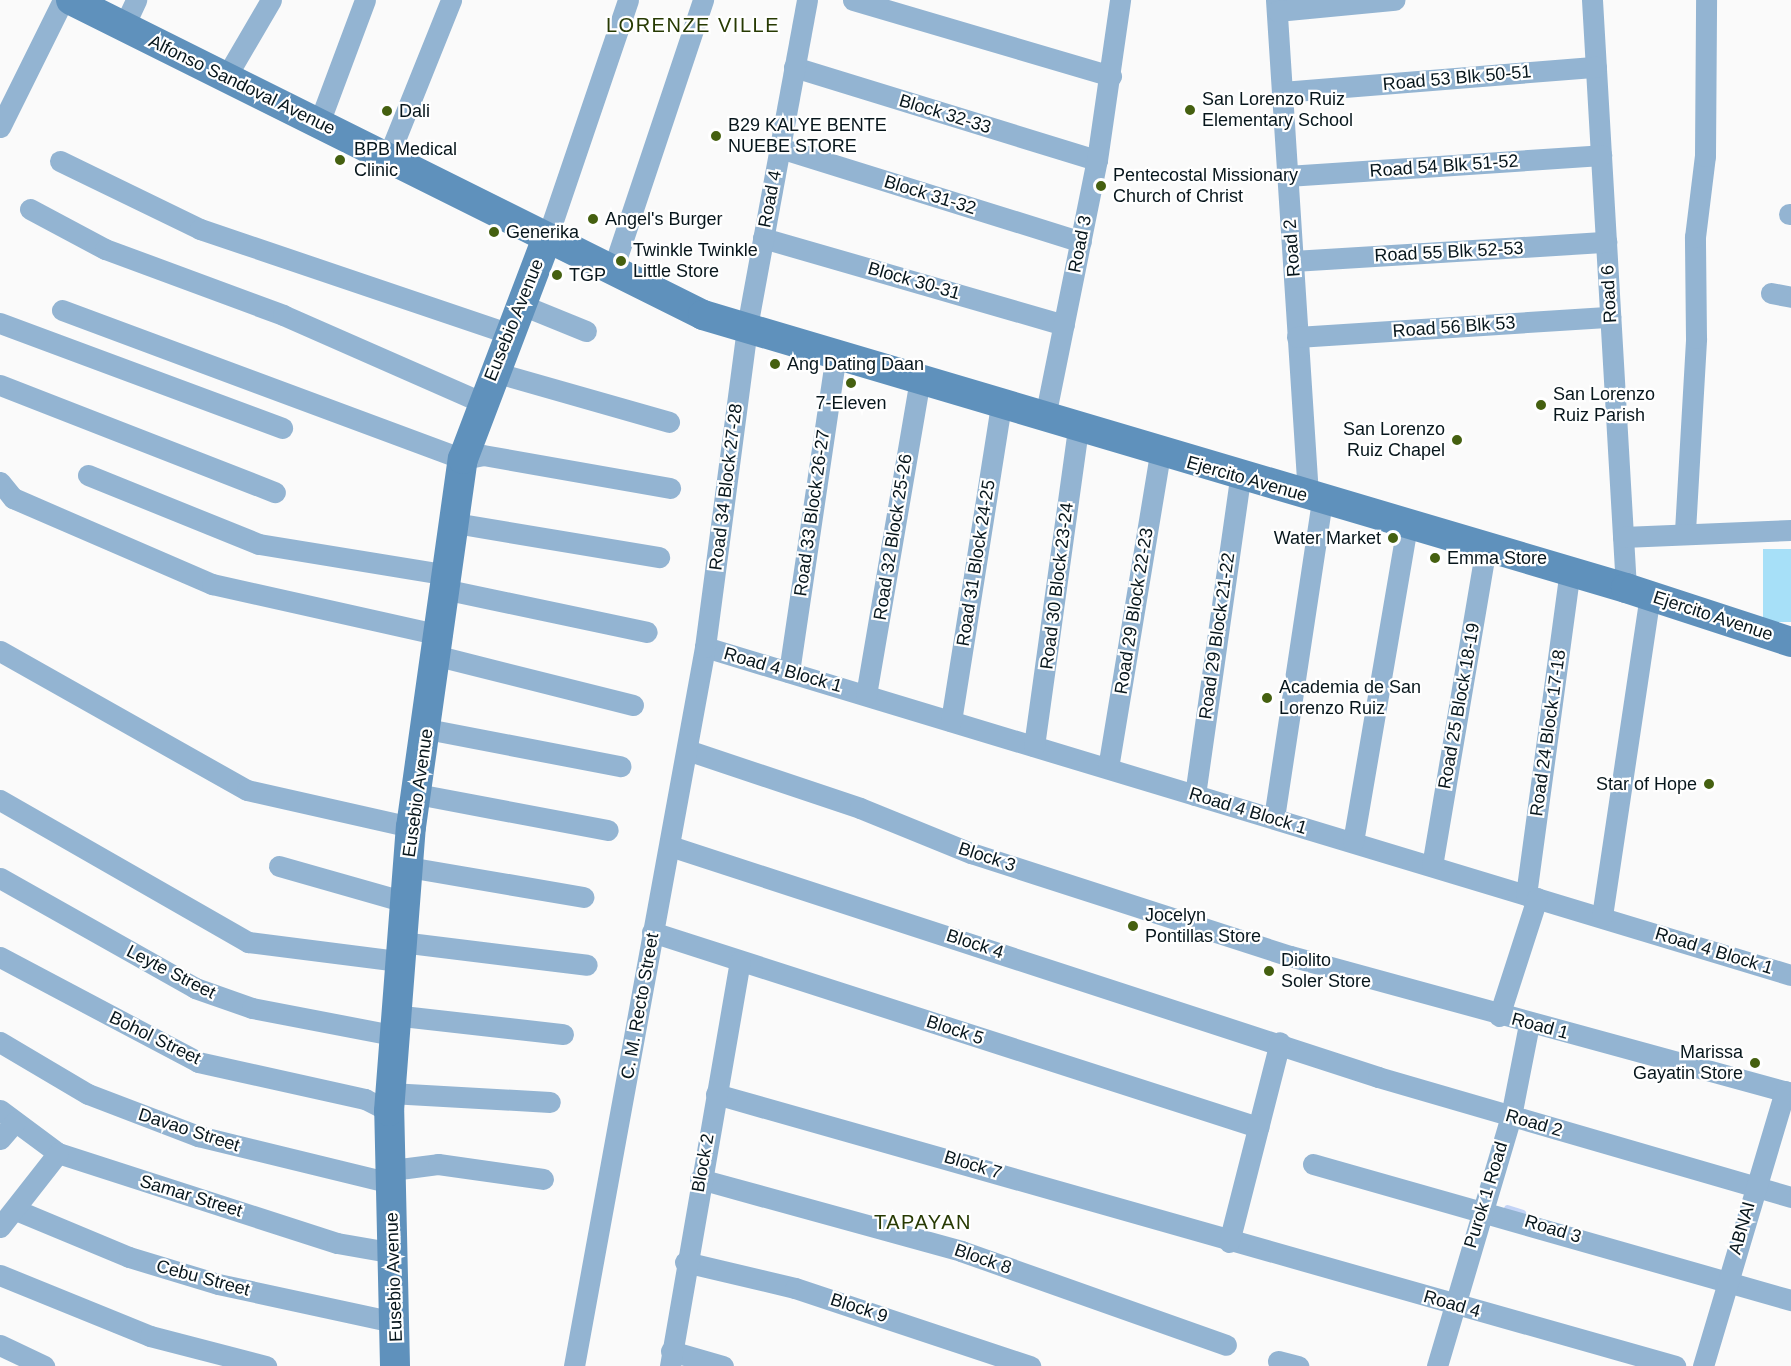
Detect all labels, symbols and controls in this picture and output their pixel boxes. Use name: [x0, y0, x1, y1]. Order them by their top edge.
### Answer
district label: LORENZE VILLE: [606, 13, 780, 37]
street label: Alfonso Sandoval Avenue: [145, 30, 339, 140]
street label: Road 53 Blk 50-51: [1382, 61, 1532, 95]
place label: San Lorenzo Ruiz Elementary School: [1202, 89, 1353, 132]
street label: Block 32-33: [896, 90, 994, 138]
place label: Dali: [399, 100, 430, 122]
marker: San Lorenzo Ruiz Elementary School: [1183, 103, 1197, 117]
marker: Dali: [380, 104, 394, 118]
place label: B29 KALYE BENTE NUEBE STORE: [728, 115, 887, 158]
marker: B29 KALYE BENTE NUEBE STORE: [709, 129, 723, 143]
place label: BPB Medical Clinic: [354, 139, 457, 182]
street label: Road 54 Blk 51-52: [1369, 150, 1519, 182]
marker: BPB Medical Clinic: [331, 151, 349, 169]
place label: Pentecostal Missionary Church of Christ: [1113, 165, 1298, 207]
street label: Road 4: [754, 168, 786, 230]
street label: Block 31-32: [881, 171, 979, 219]
marker: Pentecostal Missionary Church of Christ: [1094, 179, 1108, 193]
place label: Angel's Burger: [605, 208, 723, 230]
marker: Angel's Burger: [586, 212, 600, 226]
street label: Road 3: [1064, 213, 1096, 275]
street label: Road 2: [1279, 218, 1305, 278]
place label: Generika: [506, 221, 579, 243]
marker: Generika: [487, 225, 501, 239]
street label: Road 55 Blk 52-53: [1374, 237, 1524, 267]
place label: Twinkle Twinkle Little Store: [633, 240, 758, 282]
marker: Twinkle Twinkle Little Store: [614, 254, 628, 268]
street label: Eusebio Avenue: [479, 255, 549, 385]
street label: Block 30-31: [865, 258, 963, 304]
place label: TGP: [569, 264, 606, 286]
street label: Road 6: [1597, 264, 1621, 324]
marker: TGP: [550, 268, 564, 282]
street label: Road 56 Blk 53: [1392, 312, 1516, 342]
place label: Ang Dating Daan: [787, 353, 924, 375]
marker: Ang Dating Daan: [768, 357, 782, 371]
marker: 7-Eleven: [844, 376, 858, 390]
place label: San Lorenzo Ruiz Parish: [1553, 384, 1655, 426]
place label: 7-Eleven: [815, 392, 887, 414]
marker: San Lorenzo Ruiz Parish: [1534, 398, 1548, 412]
street label: Road 34 Block 27-28: [705, 402, 747, 572]
place label: San Lorenzo Ruiz Chapel: [1343, 419, 1445, 462]
street label: Road 33 Block 26-27: [790, 428, 834, 598]
marker: San Lorenzo Ruiz Chapel: [1450, 433, 1464, 447]
street label: Ejercito Avenue: [1184, 451, 1310, 507]
street label: Road 32 Block 25-26: [869, 452, 917, 622]
street label: Road 31 Block 24-25: [952, 478, 1000, 648]
street label: Road 30 Block 23-24: [1036, 501, 1078, 671]
street label: Road 29 Block 22-23: [1110, 526, 1158, 696]
place label: Water Market: [1274, 527, 1381, 549]
marker: Water Market: [1386, 531, 1400, 545]
place label: Emma Store: [1447, 547, 1547, 569]
street label: Road 29 Block 21-22: [1195, 551, 1239, 721]
marker: Emma Store: [1428, 551, 1442, 565]
street label: Ejercito Avenue: [1650, 586, 1776, 646]
street label: Road 25 Block 18-19: [1434, 621, 1484, 791]
street label: Road 4 Block 1: [721, 643, 845, 697]
street label: Road 24 Block 17-18: [1526, 648, 1570, 818]
place label: Academia de San Lorenzo Ruiz: [1279, 677, 1421, 720]
marker: Academia de San Lorenzo Ruiz: [1260, 691, 1274, 705]
street label: Eusebio Avenue: [398, 727, 438, 859]
place label: Star of Hope: [1596, 773, 1697, 795]
marker: Star of Hope: [1702, 777, 1716, 791]
street label: Road 4 Block 1: [1186, 783, 1310, 839]
street label: Block 3: [956, 838, 1018, 876]
place label: Jocelyn Pontillas Store: [1145, 905, 1261, 948]
marker: Jocelyn Pontillas Store: [1126, 919, 1140, 933]
street label: Road 4 Block 1: [1652, 923, 1776, 979]
street label: Block 4: [944, 925, 1006, 963]
street label: C. M. Recto Street: [617, 931, 663, 1081]
street label: Leyte Street: [123, 940, 219, 1004]
place label: Diolito Soler Store: [1281, 950, 1371, 992]
marker: Diolito Soler Store: [1262, 964, 1276, 978]
street label: Bohol Street: [106, 1007, 204, 1069]
street label: Road 1: [1509, 1008, 1571, 1044]
street label: Block 5: [924, 1011, 986, 1049]
place label: Marissa Gayatin Store: [1633, 1042, 1743, 1084]
marker: Marissa Gayatin Store: [1748, 1056, 1762, 1070]
street label: Davao Street: [136, 1103, 242, 1157]
street label: Road 2: [1503, 1105, 1565, 1141]
street label: Block 2: [687, 1132, 719, 1194]
street label: Purok 1 Road: [1460, 1139, 1512, 1251]
street label: Block 7: [942, 1146, 1004, 1184]
street label: Samar Street: [137, 1170, 245, 1222]
street label: ABNAI: [1724, 1199, 1760, 1257]
district label: TAPAYAN: [874, 1210, 972, 1234]
street label: Road 3: [1522, 1210, 1584, 1248]
street label: Eusebio Avenue: [381, 1211, 407, 1343]
street label: Block 8: [952, 1239, 1014, 1279]
street label: Cebu Street: [154, 1255, 252, 1301]
street label: Road 4: [1421, 1286, 1483, 1322]
street label: Block 9: [828, 1289, 890, 1327]

